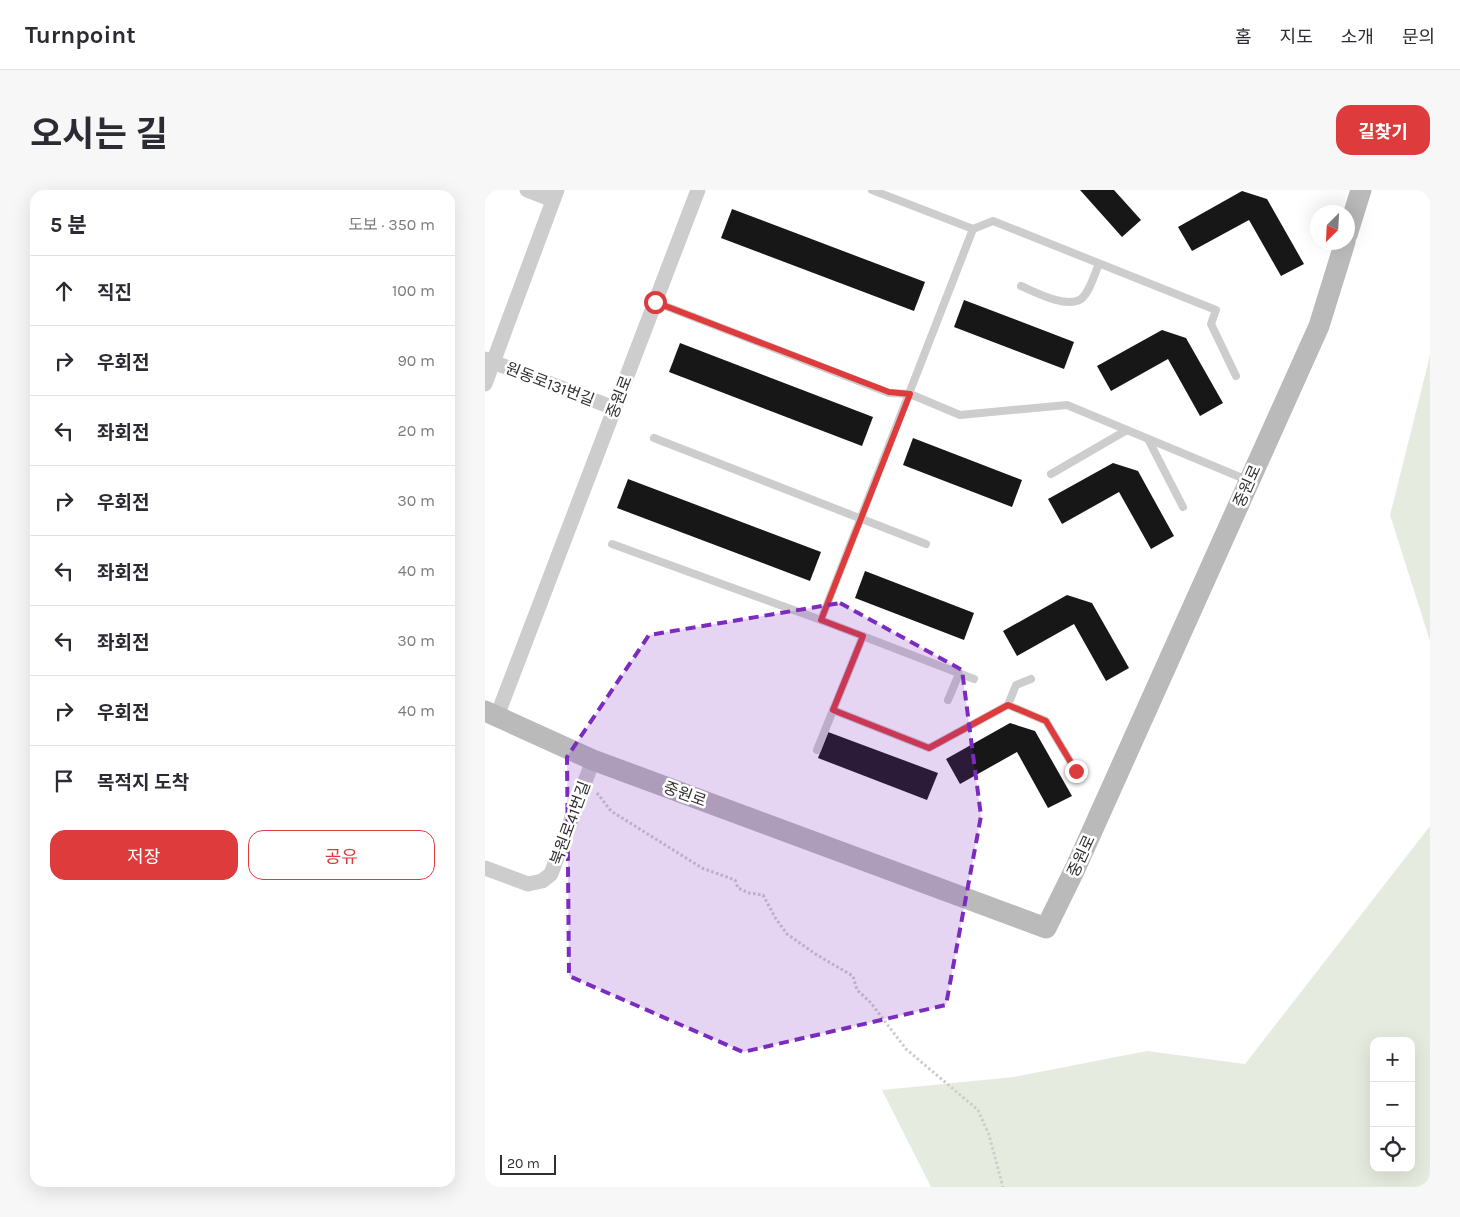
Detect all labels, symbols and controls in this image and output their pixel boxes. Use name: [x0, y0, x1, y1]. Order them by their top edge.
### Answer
text: Turnpoint: [25, 21, 136, 49]
text: 홈: [1235, 26, 1252, 48]
text: 지도: [1280, 26, 1313, 48]
text: 소개: [1341, 26, 1374, 48]
text: 문의: [1402, 26, 1435, 48]
button: 길찾기: [1336, 105, 1430, 155]
text: 오시는 길: [30, 114, 168, 155]
north arrow: [1310, 205, 1355, 250]
text: 5 분: [50, 213, 87, 237]
text: 도보 · 350 m: [348, 215, 435, 234]
icon: ahead: [50, 277, 78, 305]
text: 100 m: [392, 281, 435, 300]
text: 직진: [97, 282, 132, 304]
route start: [644, 291, 667, 314]
icon: right: [50, 347, 78, 375]
text: 90 m: [397, 351, 435, 370]
text: 우회전: [97, 352, 149, 374]
street label: 원동로131번길: [503, 358, 597, 410]
street label: 중원로: [602, 373, 636, 421]
icon: left: [50, 417, 78, 445]
text: 20 m: [397, 421, 435, 440]
text: 좌회전: [97, 422, 149, 444]
street label: 중원로: [1229, 462, 1265, 510]
icon: right: [50, 487, 78, 515]
text: 30 m: [397, 491, 435, 510]
text: 우회전: [97, 492, 149, 514]
icon: left: [50, 557, 78, 585]
text: 40 m: [398, 561, 435, 580]
text: 좌회전: [97, 562, 149, 584]
icon: left: [50, 627, 78, 655]
text: 30 m: [397, 631, 435, 650]
text: 좌회전: [97, 632, 149, 654]
icon: right: [50, 697, 78, 725]
text: 40 m: [398, 701, 435, 720]
text: 우회전: [97, 702, 149, 724]
route end: [1065, 760, 1088, 783]
icon: arrive: [50, 767, 78, 795]
text: 목적지 도착: [97, 772, 189, 794]
street label: 북원로41번길: [546, 778, 594, 868]
street label: 중원로: [661, 778, 709, 811]
button: 저장: [50, 830, 238, 880]
button: 공유: [248, 830, 435, 880]
street label: 중원로: [1063, 832, 1099, 880]
map controls: [1370, 1037, 1415, 1172]
button: +: [1370, 1037, 1415, 1082]
button: −: [1370, 1082, 1415, 1127]
button: locate: [1370, 1127, 1415, 1172]
scale bar: [500, 1152, 556, 1175]
text: 20 m: [507, 1155, 540, 1172]

